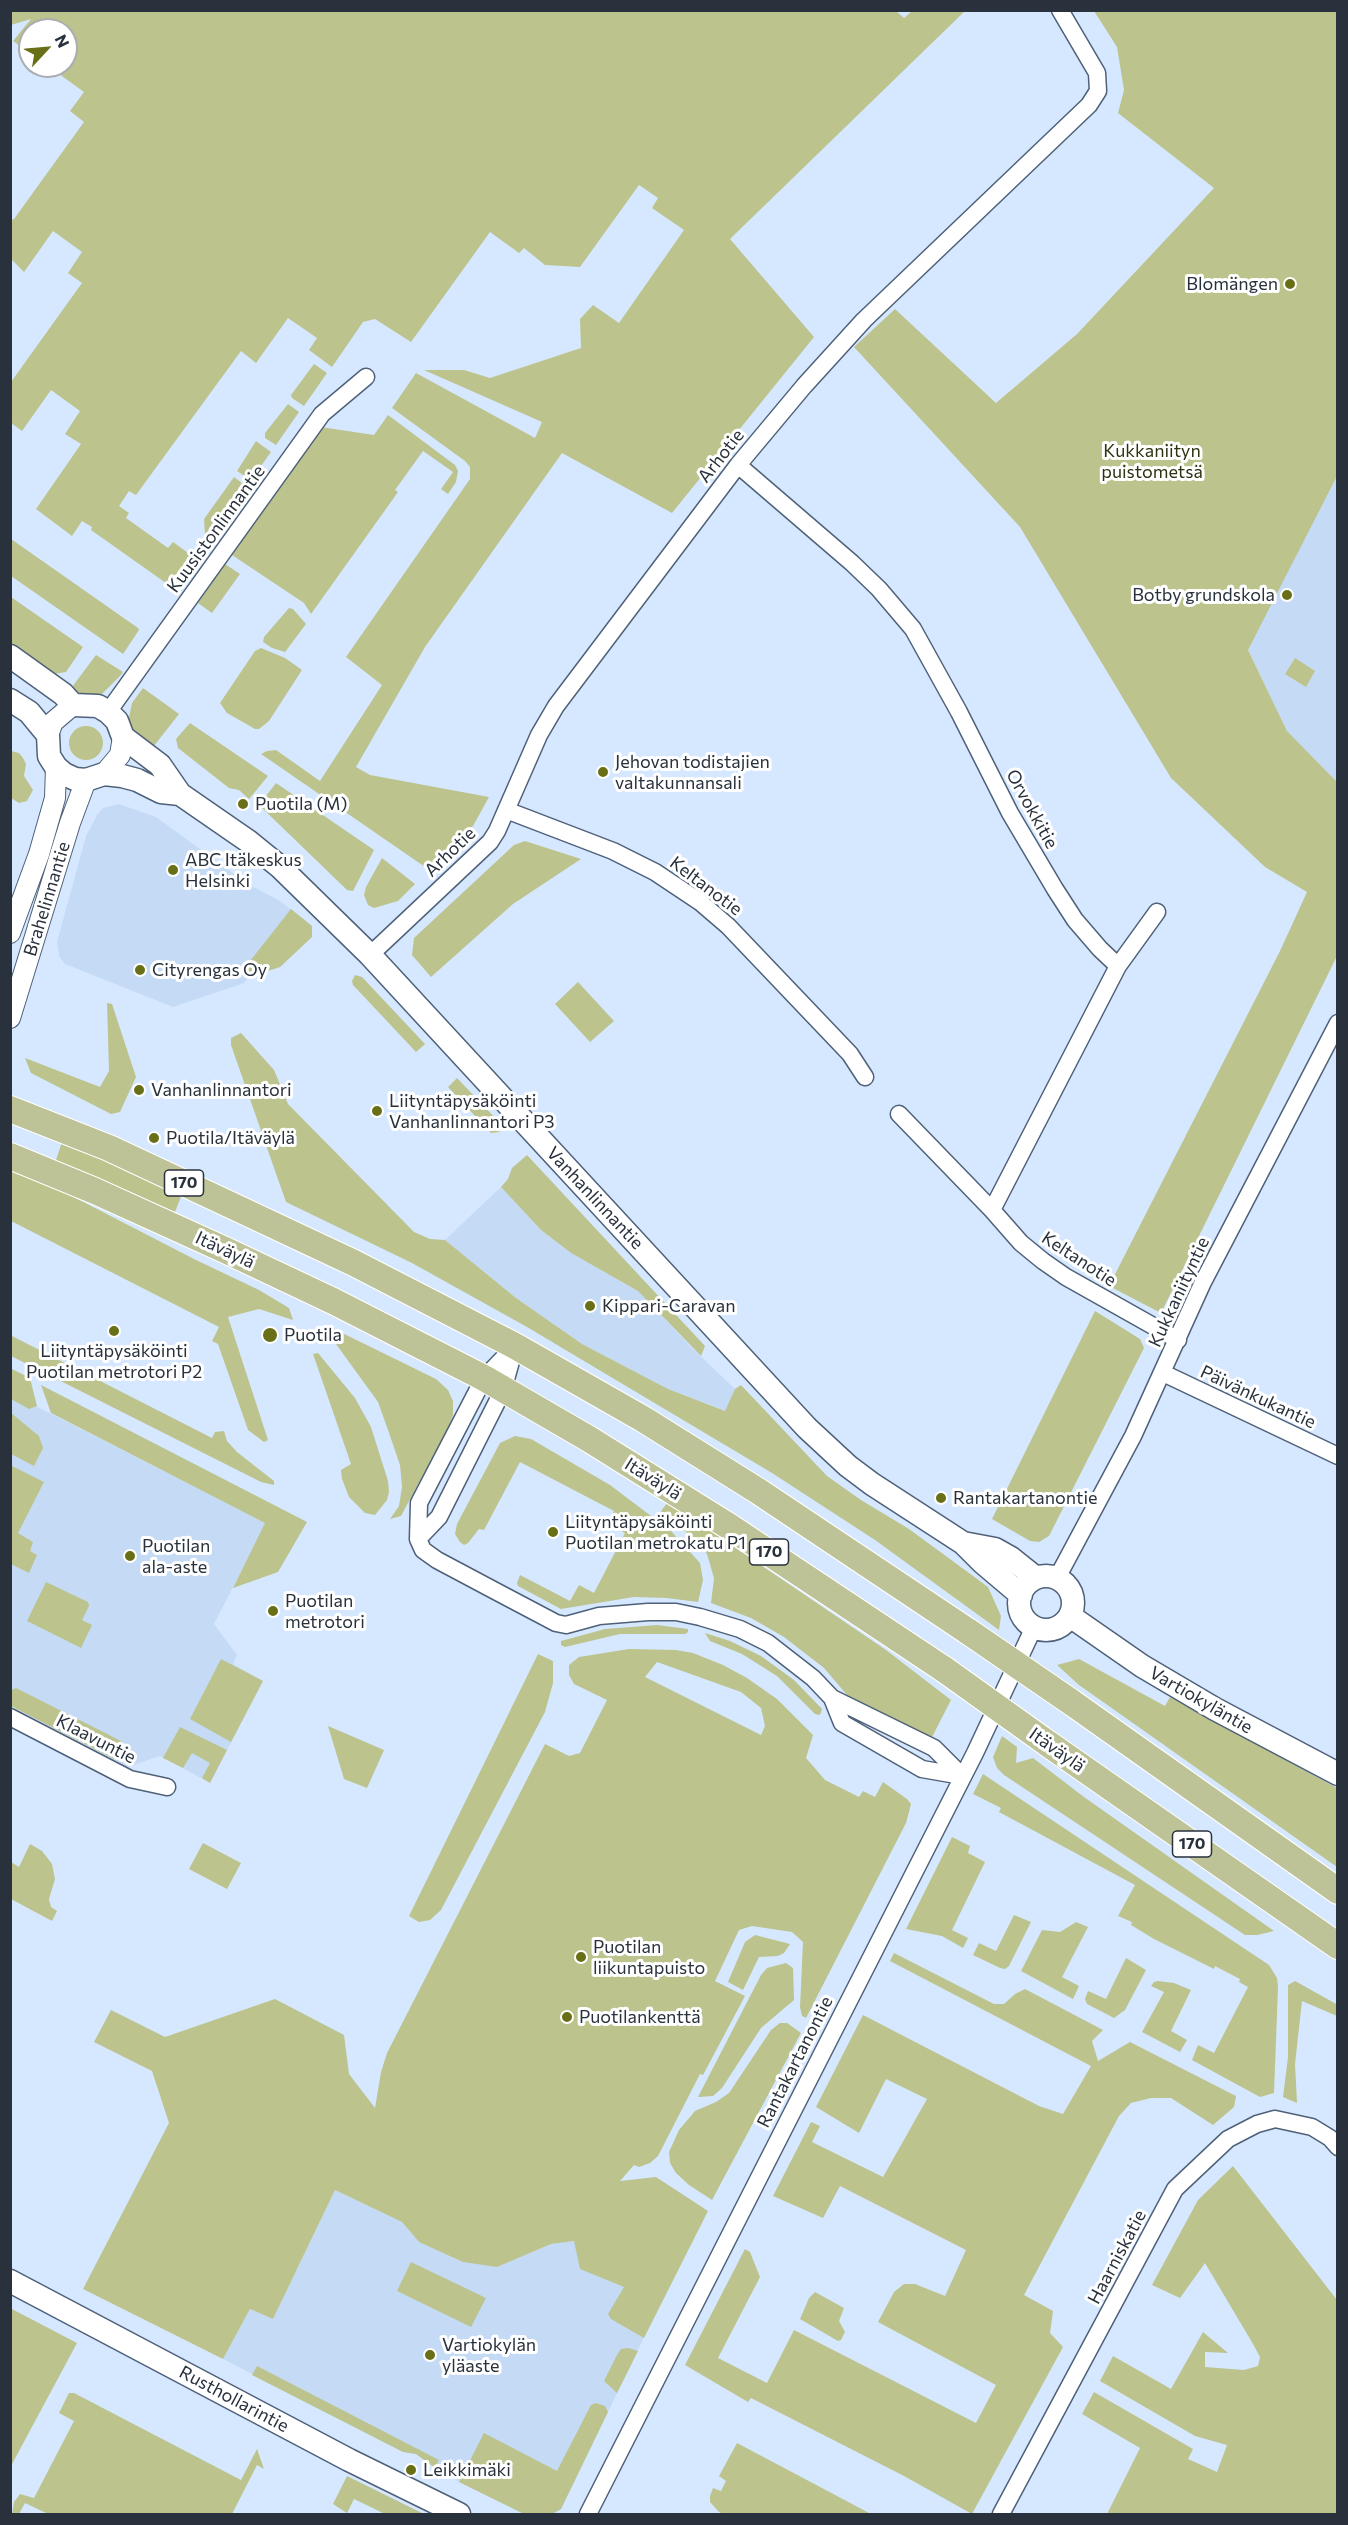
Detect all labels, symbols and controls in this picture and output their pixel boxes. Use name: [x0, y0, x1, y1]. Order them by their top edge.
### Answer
north arrow: [18, 18, 78, 78]
text: N: [52, 31, 74, 50]
place label: Blomängen: [1186, 273, 1278, 295]
marker: Blomängen: [1283, 277, 1297, 291]
street label: Arhotie: [693, 425, 749, 487]
park label: Kukkaniityn puistometsä: [1101, 440, 1203, 482]
street label: Kuusistonlinnantie: [163, 461, 269, 597]
place label: Botby grundskola: [1132, 584, 1275, 606]
marker: Botby grundskola: [1280, 588, 1294, 602]
place label: Jehovan todistajien valtakunnansali: [615, 751, 770, 794]
marker: Jehovan todistajien valtakunnansali: [596, 765, 610, 779]
street label: Orvokkitie: [1001, 766, 1063, 852]
place label: Puotila (M): [255, 793, 348, 815]
marker: Puotila (M): [236, 797, 250, 811]
street label: Arhotie: [420, 823, 480, 881]
street label: Brahelinnantie: [19, 839, 75, 959]
place label: ABC Itäkeskus Helsinki: [185, 849, 302, 892]
street label: Keltanotie: [666, 852, 746, 920]
marker: ABC Itäkeskus Helsinki: [166, 863, 180, 877]
place label: Cityrengas Oy: [152, 959, 267, 981]
marker: Cityrengas Oy: [133, 963, 147, 977]
place label: Vanhanlinnantori: [151, 1079, 292, 1101]
marker: Vanhanlinnantori: [132, 1083, 146, 1097]
place label: Liityntäpysäköinti Vanhanlinnantori P3: [389, 1090, 555, 1132]
marker: Liityntäpysäköinti Vanhanlinnantori P3: [370, 1104, 384, 1118]
place label: Puotila/Itäväylä: [166, 1127, 295, 1149]
marker: Puotila/Itäväylä: [147, 1131, 161, 1145]
street label: Vanhanlinnantie: [542, 1142, 648, 1254]
road number: 170: [164, 1170, 204, 1196]
street label: Itäväylä: [192, 1227, 258, 1273]
street label: Keltanotie: [1038, 1227, 1120, 1291]
street label: Kukkaniityntie: [1144, 1234, 1214, 1350]
place label: Kippari-Caravan: [602, 1295, 736, 1317]
marker: Kippari-Caravan: [583, 1299, 597, 1313]
marker: Liityntäpysäköinti Puotilan metrotori P2: [107, 1324, 121, 1338]
place label: Puotila: [284, 1324, 342, 1346]
marker: Puotila: [261, 1326, 279, 1344]
place label: Liityntäpysäköinti Puotilan metrotori P2: [26, 1340, 202, 1382]
street label: Päivänkukantie: [1197, 1361, 1319, 1433]
street label: Itäväylä: [621, 1453, 685, 1505]
place label: Rantakartanontie: [953, 1487, 1098, 1509]
marker: Rantakartanontie: [934, 1491, 948, 1505]
place label: Liityntäpysäköinti Puotilan metrokatu P1: [565, 1511, 746, 1553]
marker: Liityntäpysäköinti Puotilan metrokatu P1: [546, 1525, 560, 1539]
place label: Puotilan ala-aste: [142, 1535, 210, 1578]
road number: 170: [750, 1539, 788, 1565]
marker: Puotilan ala-aste: [123, 1549, 137, 1563]
place label: Puotilan metrotori: [285, 1590, 365, 1632]
marker: Puotilan metrotori: [266, 1604, 280, 1618]
street label: Vartiokyläntie: [1146, 1662, 1256, 1738]
street label: Klaavuntie: [53, 1710, 139, 1768]
street label: Itäväylä: [1025, 1723, 1089, 1777]
road number: 170: [1172, 1831, 1212, 1857]
place label: Puotilan liikuntapuisto: [593, 1936, 705, 1978]
marker: Puotilan liikuntapuisto: [574, 1950, 588, 1964]
street label: Rantakartanontie: [753, 1993, 837, 2131]
place label: Puotilankenttä: [579, 2006, 701, 2028]
marker: Puotilankenttä: [560, 2010, 574, 2024]
street label: Haarniskatie: [1083, 2206, 1151, 2308]
place label: Vartiokylän yläaste: [442, 2334, 536, 2376]
marker: Vartiokylän yläaste: [423, 2348, 437, 2362]
street label: Rusthollarintie: [176, 2361, 292, 2437]
place label: Leikkimäki: [423, 2459, 511, 2481]
marker: Leikkimäki: [404, 2463, 418, 2477]

